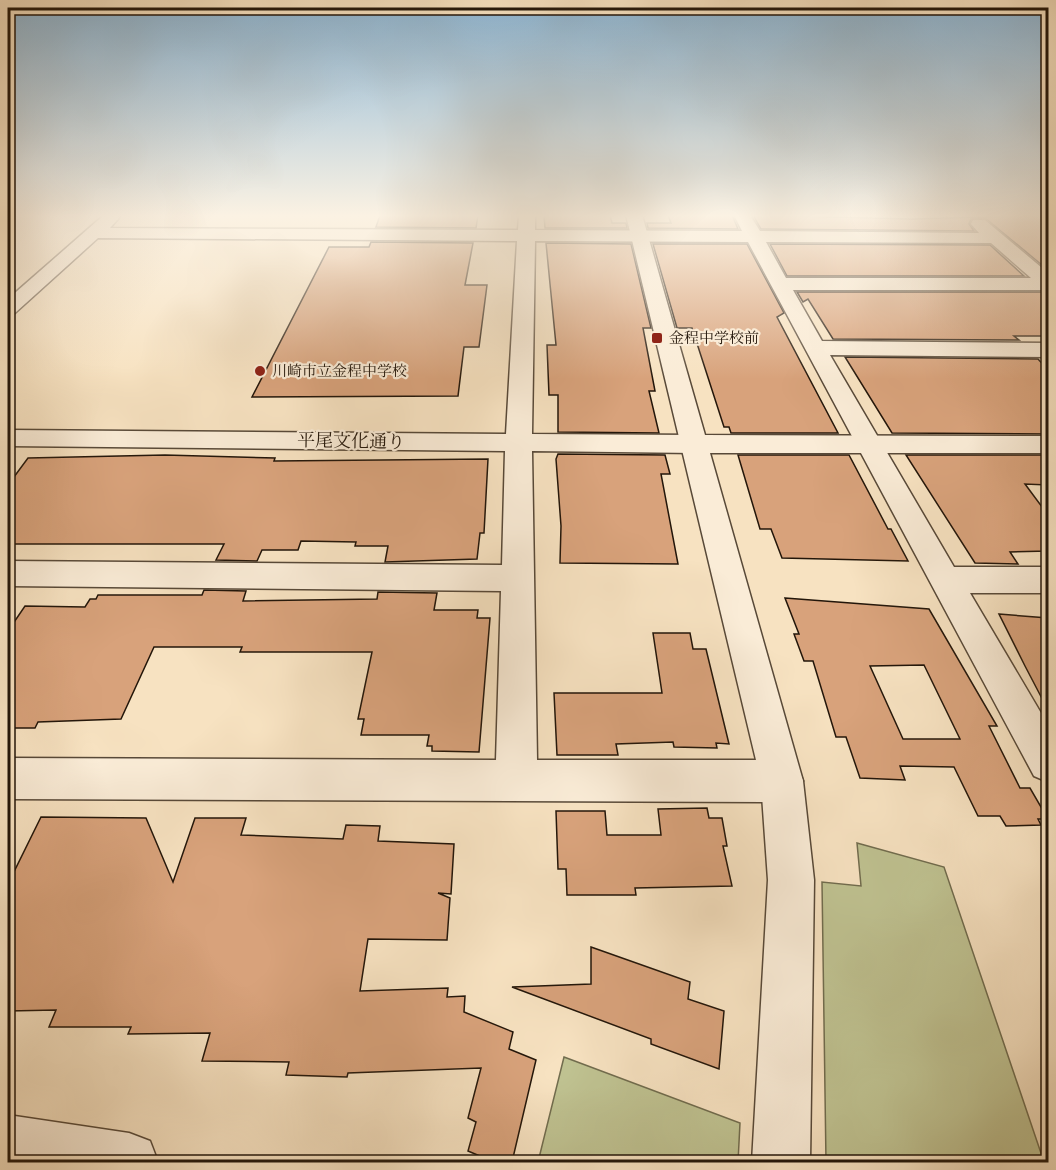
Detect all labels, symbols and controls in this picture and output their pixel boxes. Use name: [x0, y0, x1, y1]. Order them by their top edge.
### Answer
place label: 金程中学校前: [669, 329, 759, 348]
marker: 金程中学校前: [650, 331, 664, 345]
place label: 川崎市立金程中学校: [272, 362, 407, 381]
marker: 川崎市立金程中学校: [253, 364, 267, 378]
street label: 平尾文化通り: [297, 429, 405, 454]

